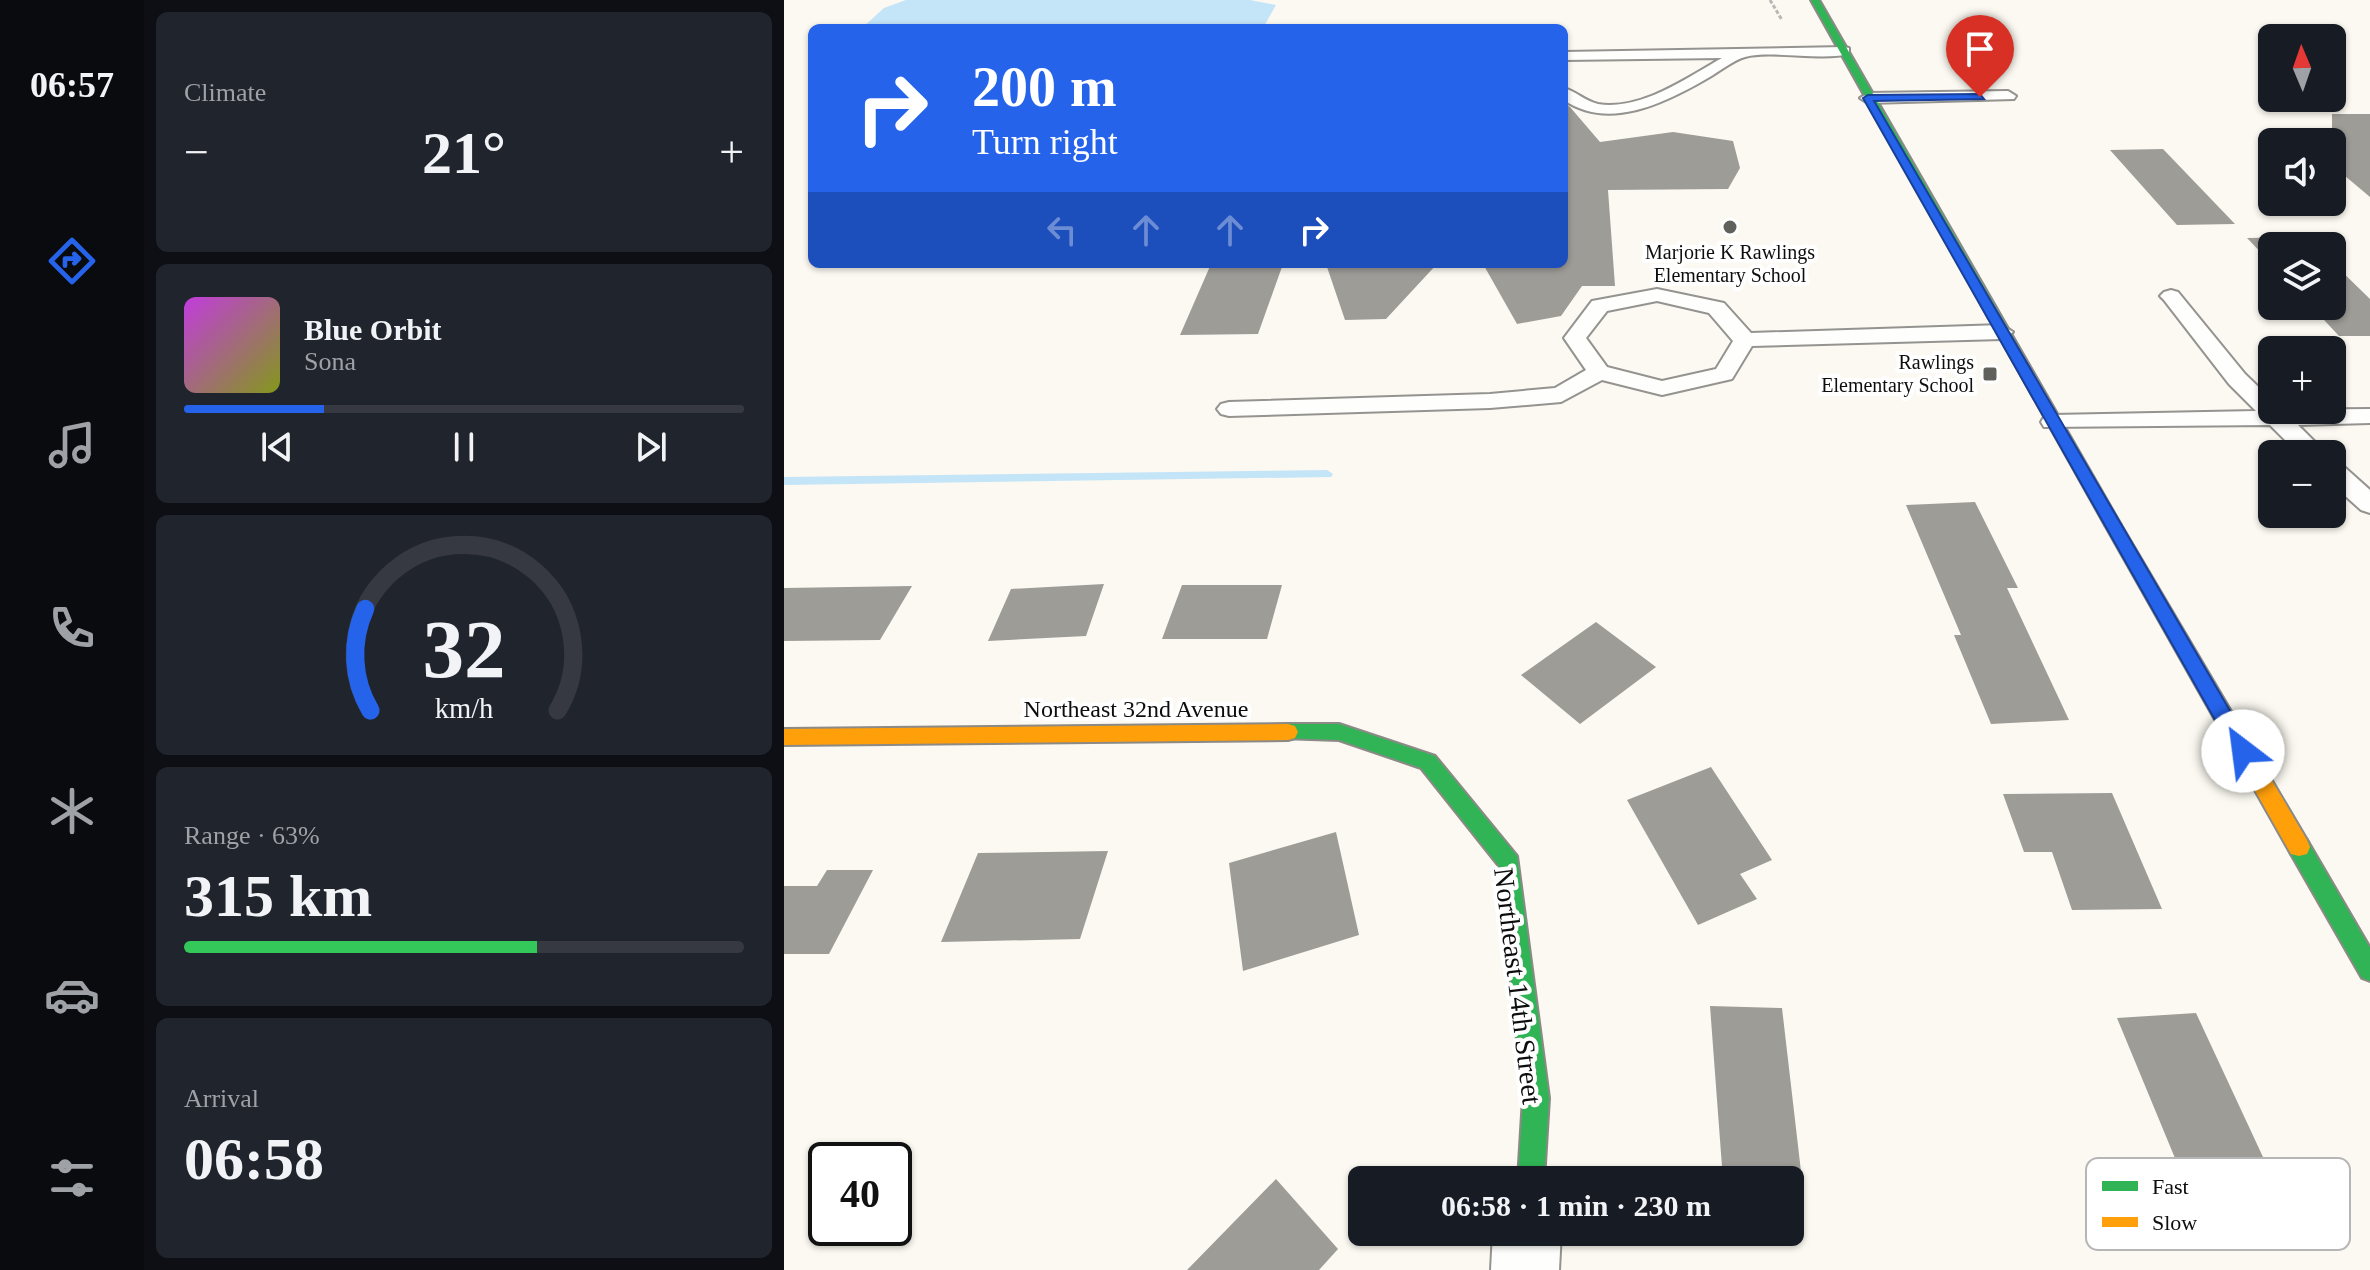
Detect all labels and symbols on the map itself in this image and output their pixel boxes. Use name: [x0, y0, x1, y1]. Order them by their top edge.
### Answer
pin: [1946, 15, 2014, 97]
north arrow: [2258, 24, 2346, 112]
marker: Marjorie K Rawlings Elementary School: [1721, 218, 1739, 236]
place label: Marjorie K Rawlings Elementary School: [1645, 241, 1815, 287]
place label: Rawlings Elementary School: [1821, 351, 1974, 397]
marker: Rawlings Elementary School: [1981, 365, 1999, 383]
street label: Northeast 32nd Avenue: [1024, 696, 1248, 722]
position arrow: [2201, 709, 2285, 793]
street label: Northeast 14th Street: [1488, 866, 1548, 1106]
speed limit sign: 40: [808, 1142, 912, 1246]
legend: [2086, 1158, 2350, 1250]
text: Fast: [2152, 1174, 2189, 1199]
text: Slow: [2152, 1210, 2197, 1235]

